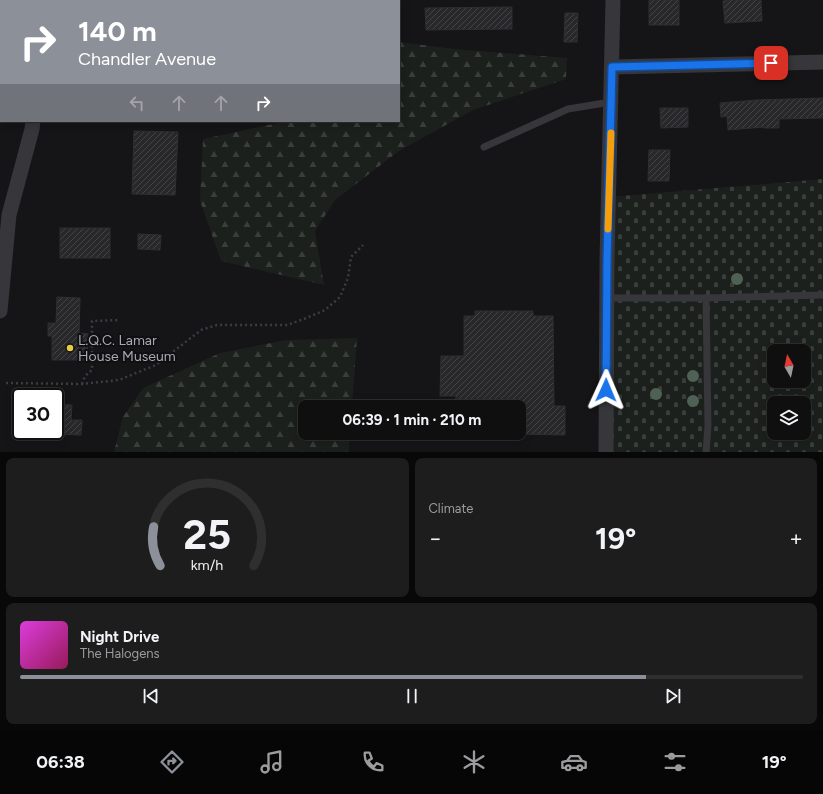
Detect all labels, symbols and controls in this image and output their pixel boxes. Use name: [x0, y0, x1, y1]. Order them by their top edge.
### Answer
text: 140 m: [78, 14, 157, 48]
icon: right: [12, 16, 64, 68]
pin: [754, 46, 788, 80]
text: Chandler Avenue: [78, 48, 216, 70]
icon: arrive: [760, 52, 782, 74]
icon: left: [126, 92, 148, 114]
icon: ahead: [168, 92, 190, 114]
icon: ahead: [210, 92, 232, 114]
icon: right: [252, 92, 274, 114]
place label: L.Q.C. Lamar House Museum: [78, 332, 176, 365]
marker: L.Q.C. Lamar House Museum: [65, 343, 75, 353]
north arrow: [767, 344, 811, 388]
map controls: [767, 344, 811, 440]
position arrow: [585, 369, 627, 411]
speed limit sign: 30: [12, 388, 64, 440]
button: layers: [767, 396, 811, 440]
text: 06:39 · 1 min · 210 m: [343, 411, 481, 429]
text: Climate: [429, 501, 473, 516]
text: 25: [183, 508, 231, 558]
text: 19°: [595, 520, 636, 557]
text: −: [429, 525, 442, 552]
text: +: [789, 525, 803, 552]
text: km/h: [191, 555, 224, 573]
text: Night Drive: [80, 628, 159, 646]
text: The Halogens: [80, 646, 160, 661]
icon: previous: [140, 685, 162, 707]
icon: pause: [401, 685, 423, 707]
icon: next: [662, 685, 684, 707]
icon: directions: [158, 748, 186, 776]
icon: music: [258, 748, 286, 776]
icon: phone: [359, 748, 387, 776]
icon: climate: [460, 748, 488, 776]
icon: car: [560, 748, 588, 776]
icon: filters: [661, 748, 689, 776]
text: 06:38: [36, 751, 85, 773]
text: 19°: [762, 751, 787, 773]

